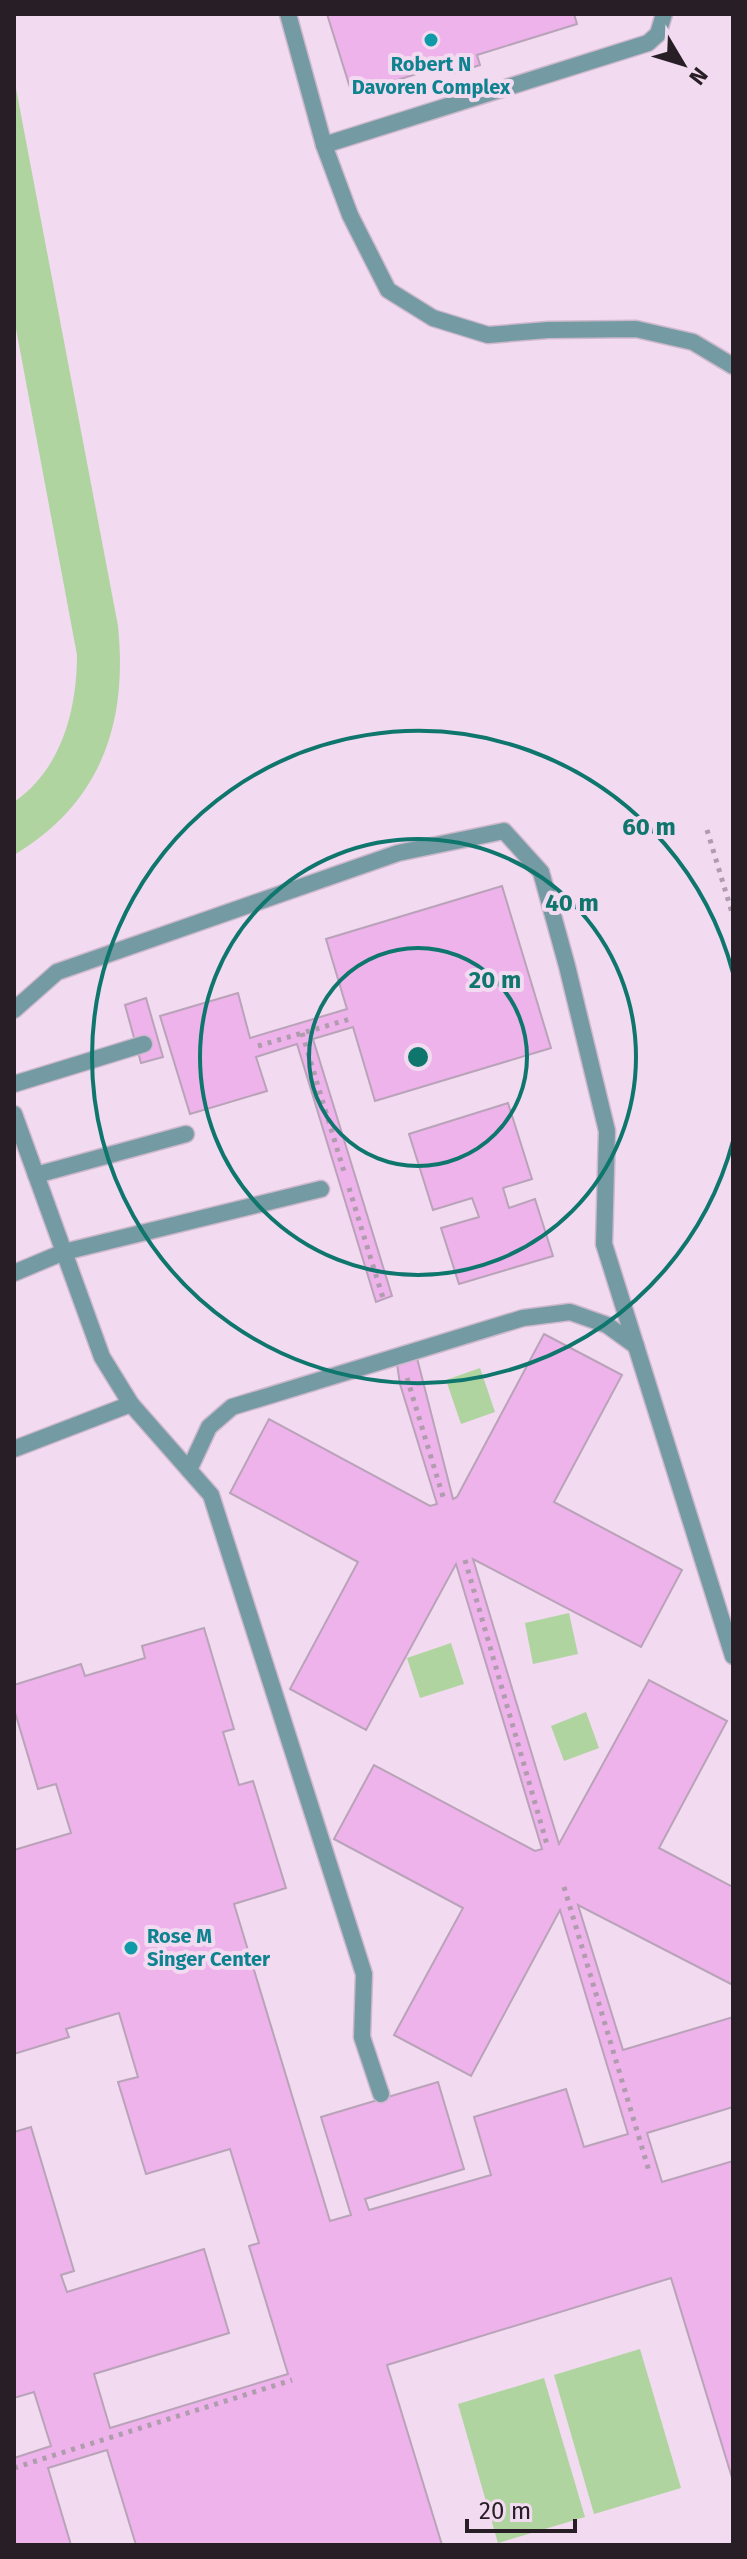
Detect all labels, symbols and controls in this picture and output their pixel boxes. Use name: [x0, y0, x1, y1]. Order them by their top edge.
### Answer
north arrow: [643, 24, 723, 104]
marker: Robert N Davoren Complex: [422, 31, 440, 49]
place label: Robert N Davoren Complex: [352, 52, 511, 99]
text: N: [683, 62, 713, 90]
text: 60 m: [622, 813, 676, 841]
text: 40 m: [545, 889, 599, 917]
text: 20 m: [469, 966, 521, 994]
centre of rings: [404, 1043, 432, 1071]
place label: Rose M Singer Center: [147, 1924, 271, 1971]
marker: Rose M Singer Center: [122, 1939, 140, 1957]
scale bar: [467, 2483, 575, 2533]
text: 20 m: [479, 2497, 531, 2525]

